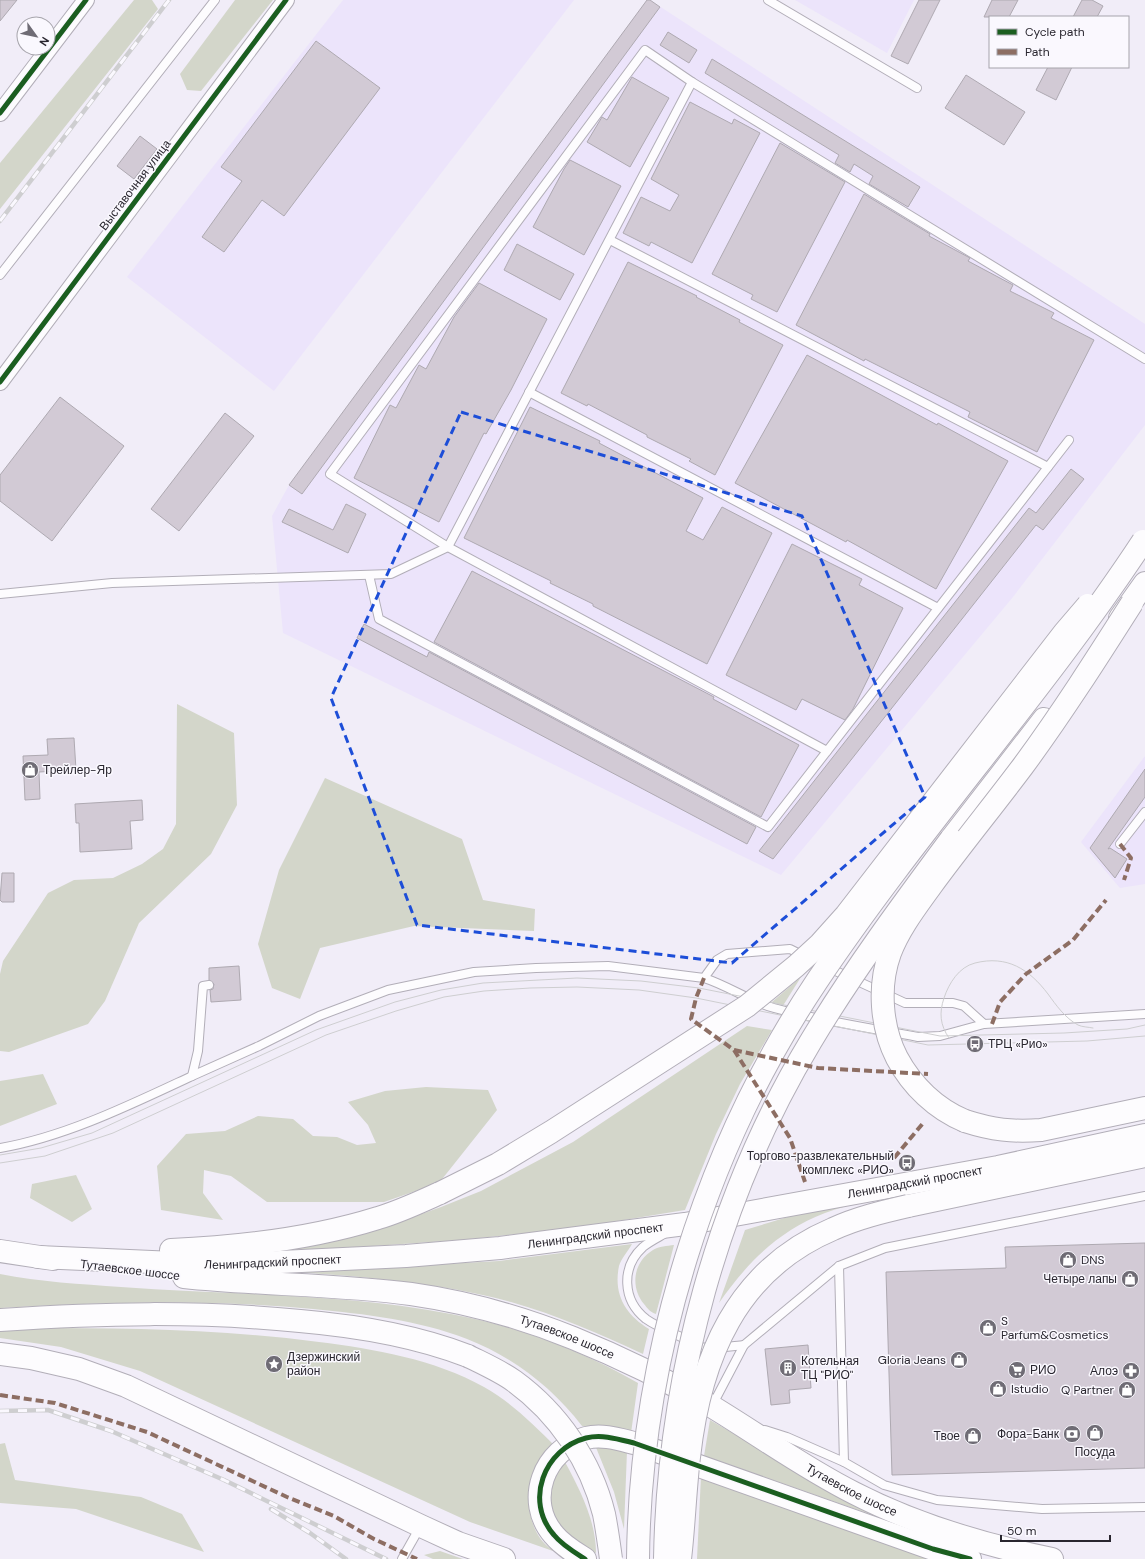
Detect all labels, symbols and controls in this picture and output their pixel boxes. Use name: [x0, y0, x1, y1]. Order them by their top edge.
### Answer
north arrow: [16, 16, 56, 56]
legend: [989, 16, 1129, 68]
text: Cycle path: [1025, 24, 1085, 40]
text: N: [36, 34, 52, 49]
text: Path: [1025, 44, 1050, 60]
street label: Выставочная улица: [96, 136, 175, 234]
shop icon: Трейлер-Яр: [20, 760, 40, 780]
place label: Трейлер-Яр: [43, 762, 112, 778]
bus stop icon: ТРЦ «Рио»: [965, 1034, 985, 1054]
place label: ТРЦ «Рио»: [988, 1036, 1048, 1052]
place label: Торгово-развлекательный комплекс «РИО»: [747, 1148, 894, 1178]
bus stop icon: Торгово-развлекательный комплекс «РИО»: [897, 1153, 917, 1173]
street label: Ленинградский проспект: [846, 1162, 984, 1202]
street label: Ленинградский проспект: [526, 1219, 665, 1252]
shop icon: DNS: [1058, 1250, 1078, 1270]
street label: Ленинградский проспект: [204, 1251, 342, 1273]
place label: DNS: [1081, 1252, 1105, 1268]
street label: Тутаевское шоссе: [79, 1256, 181, 1284]
shop icon: Четыре лапы: [1120, 1269, 1140, 1289]
place label: Четыре лапы: [1043, 1271, 1117, 1287]
street label: Тутаевское шоссе: [518, 1311, 617, 1363]
place label: S Parfum&Cosmetics: [1001, 1313, 1109, 1343]
shop icon: S Parfum&Cosmetics: [978, 1318, 998, 1338]
place label: Дзержинский район: [287, 1349, 360, 1379]
shop icon: Gloria Jeans: [949, 1350, 969, 1370]
place label: Gloria Jeans: [878, 1352, 946, 1368]
place label: Котельная ТЦ "РИО": [801, 1353, 859, 1383]
place icon: Дзержинский район: [264, 1354, 284, 1374]
building icon: Котельная ТЦ "РИО": [778, 1358, 798, 1378]
supermarket icon: РИО: [1007, 1360, 1027, 1380]
pharmacy icon: Алоэ: [1121, 1361, 1141, 1381]
place label: РИО: [1030, 1362, 1056, 1378]
place label: Алоэ: [1090, 1363, 1118, 1379]
shop icon: Istudio: [988, 1379, 1008, 1399]
shop icon: Q Partner: [1117, 1380, 1137, 1400]
place label: Istudio: [1011, 1381, 1049, 1397]
place label: Q Partner: [1061, 1382, 1115, 1398]
shop icon: Посуда: [1085, 1423, 1105, 1443]
bank icon: Фора-Банк: [1062, 1424, 1082, 1444]
shop icon: Твое: [963, 1426, 983, 1446]
place label: Фора-Банк: [997, 1426, 1060, 1442]
place label: Твое: [934, 1428, 960, 1444]
place label: Посуда: [1075, 1444, 1116, 1460]
street label: Тутаевское шоссе: [803, 1460, 900, 1520]
scale bar: [1001, 1517, 1110, 1543]
text: 50 m: [1007, 1523, 1036, 1539]

